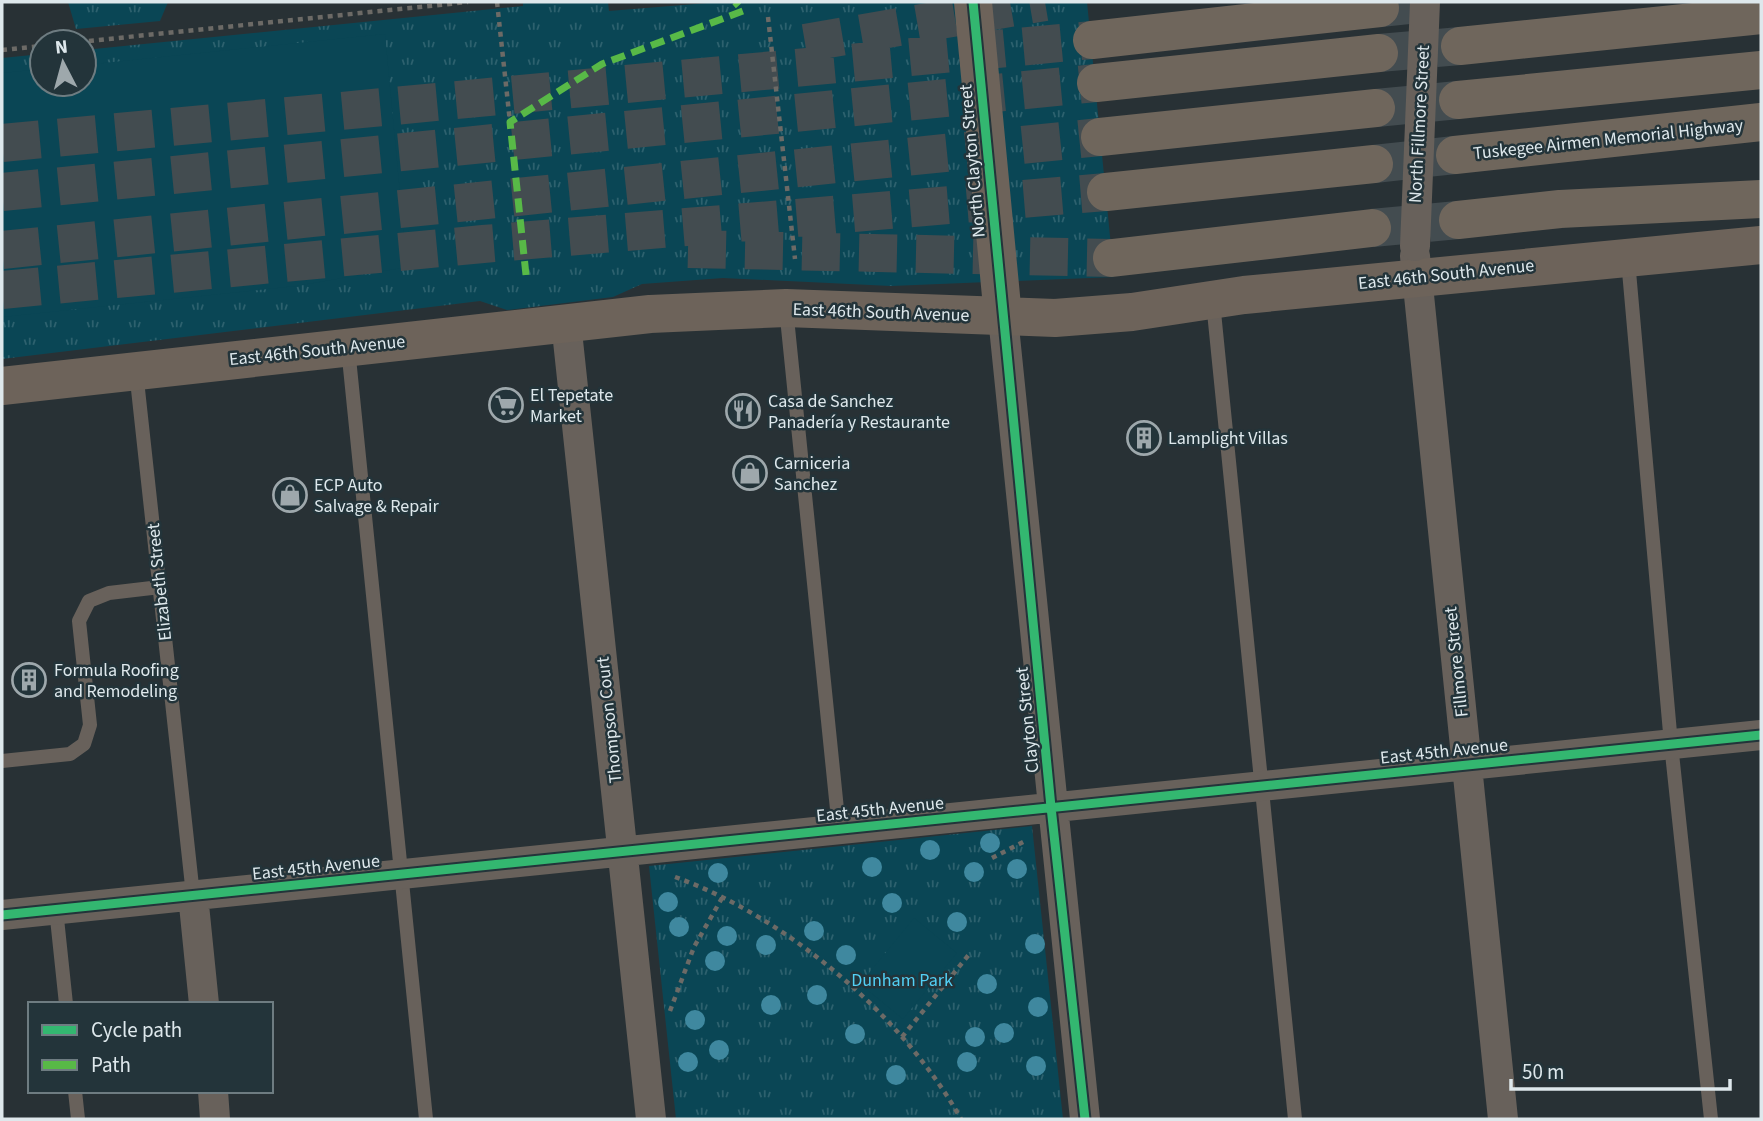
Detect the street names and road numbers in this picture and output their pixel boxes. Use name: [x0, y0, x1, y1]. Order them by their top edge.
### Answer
street label: North Fillmore Street: [1403, 44, 1436, 204]
street label: North Clayton Street: [953, 83, 992, 239]
street label: Tuskegee Airmen Memorial Highway: [1472, 113, 1745, 166]
street label: East 46th South Avenue: [1357, 253, 1535, 296]
street label: East 46th South Avenue: [792, 297, 970, 328]
street label: East 46th South Avenue: [228, 329, 406, 372]
street label: Elizabeth Street: [141, 522, 178, 642]
street label: Fillmore Street: [1438, 606, 1475, 718]
street label: Thompson Court: [590, 656, 629, 784]
street label: Clayton Street: [1010, 666, 1045, 774]
street label: East 45th Avenue: [1379, 732, 1509, 771]
street label: East 45th Avenue: [815, 790, 945, 829]
street label: East 45th Avenue: [251, 848, 381, 887]

